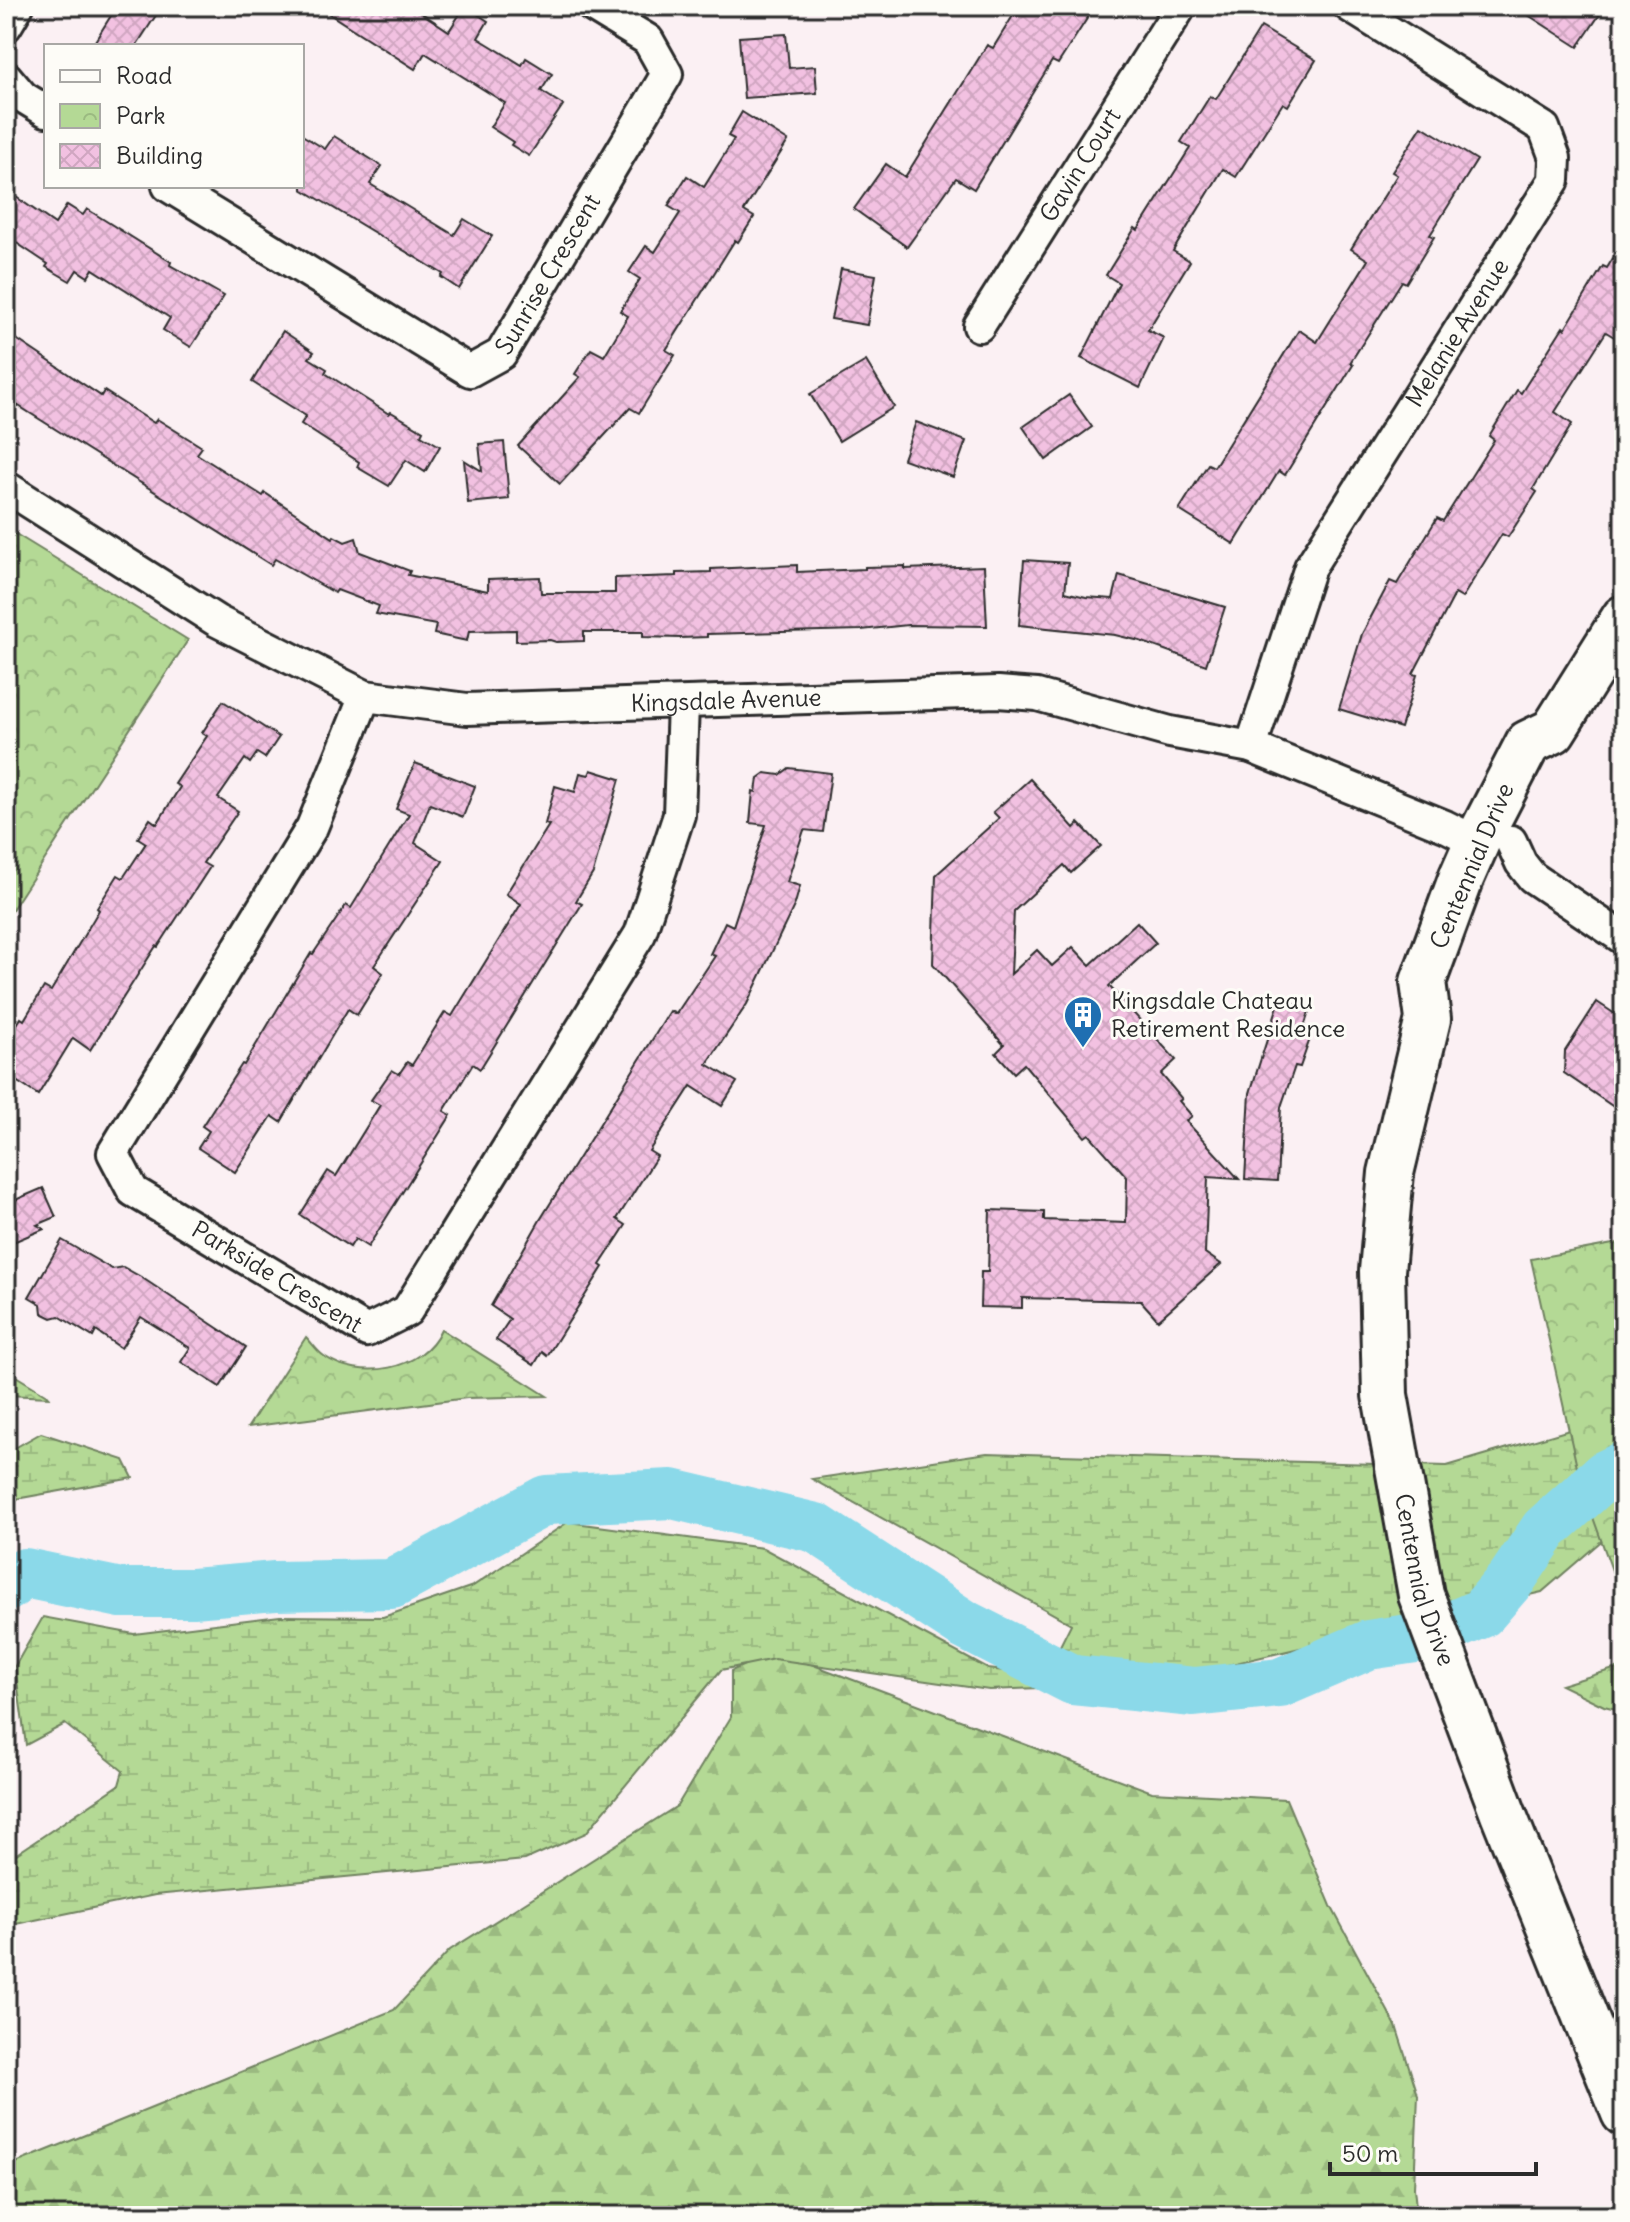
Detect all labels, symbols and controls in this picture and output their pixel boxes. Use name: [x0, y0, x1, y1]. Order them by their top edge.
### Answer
legend: [44, 44, 304, 188]
text: Road: [116, 60, 172, 90]
text: Park: [116, 100, 166, 130]
street label: Gavin Court: [1033, 102, 1127, 227]
text: Building: [116, 140, 203, 170]
street label: Sunrise Crescent: [488, 188, 606, 360]
street label: Melanie Avenue: [1399, 253, 1515, 412]
street label: Kingsdale Avenue: [630, 682, 822, 718]
street label: Centennial Drive: [1423, 778, 1520, 953]
place label: Kingsdale Chateau Retirement Residence: [1111, 985, 1345, 1043]
building icon: Kingsdale Chateau Retirement Residence: [1062, 994, 1104, 1049]
street label: Parkside Crescent: [187, 1214, 368, 1339]
street label: Centennial Drive: [1389, 1491, 1462, 1670]
scale bar: [1330, 2126, 1536, 2176]
text: 50 m: [1342, 2138, 1398, 2168]

